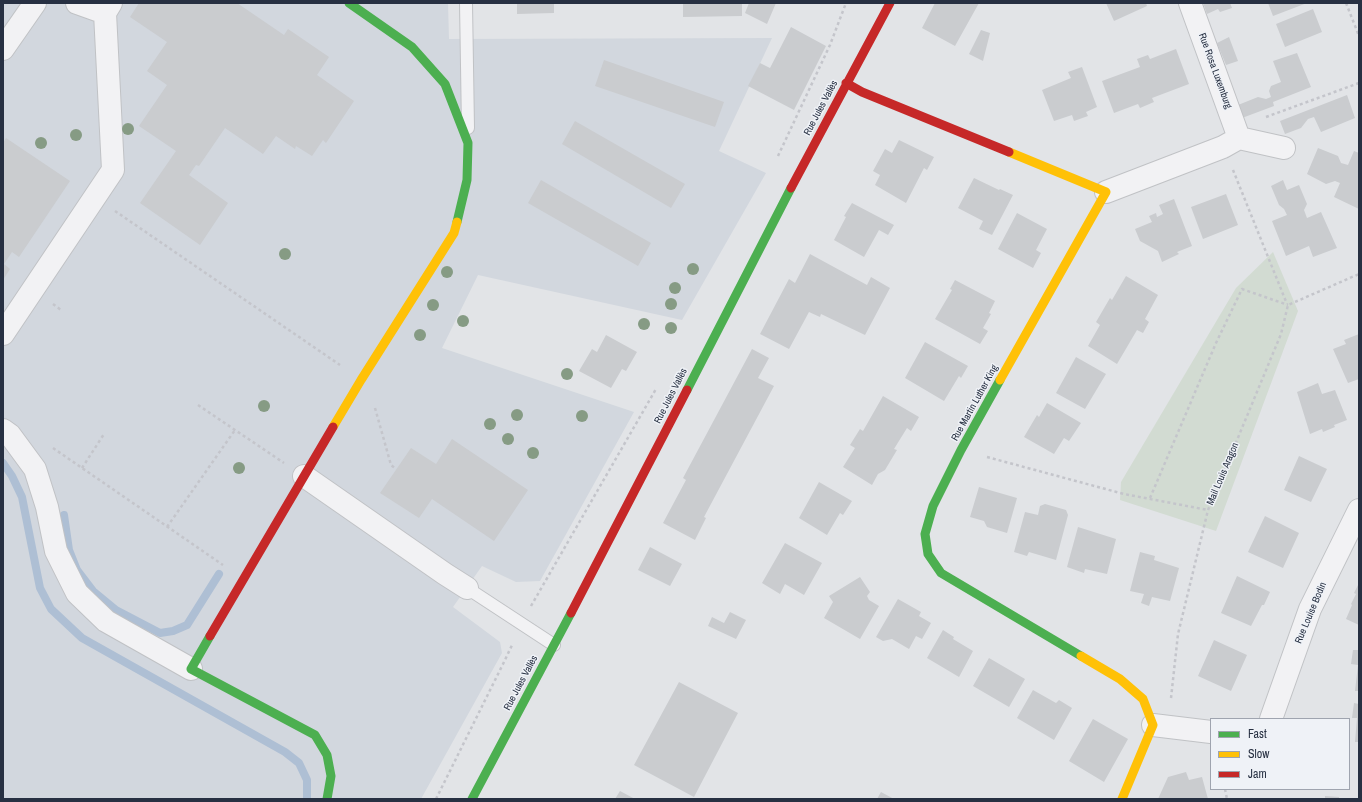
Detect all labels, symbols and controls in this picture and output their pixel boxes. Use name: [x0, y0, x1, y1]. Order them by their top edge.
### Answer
street label: Rue Rosa Luxemburg: [1196, 31, 1234, 111]
street label: Rue Jules Vallès: [802, 78, 840, 138]
street label: Rue Martin Luther King: [949, 363, 1001, 443]
street label: Rue Jules Vallès: [652, 366, 690, 426]
street label: Mail Louis Aragon: [1204, 441, 1242, 507]
street label: Rue Louise Bodin: [1293, 580, 1329, 646]
street label: Rue Jules Vallès: [502, 653, 540, 713]
legend: [1210, 718, 1350, 790]
text: Fast: [1248, 726, 1267, 742]
text: Slow: [1248, 746, 1269, 762]
text: Jam: [1248, 766, 1267, 782]

